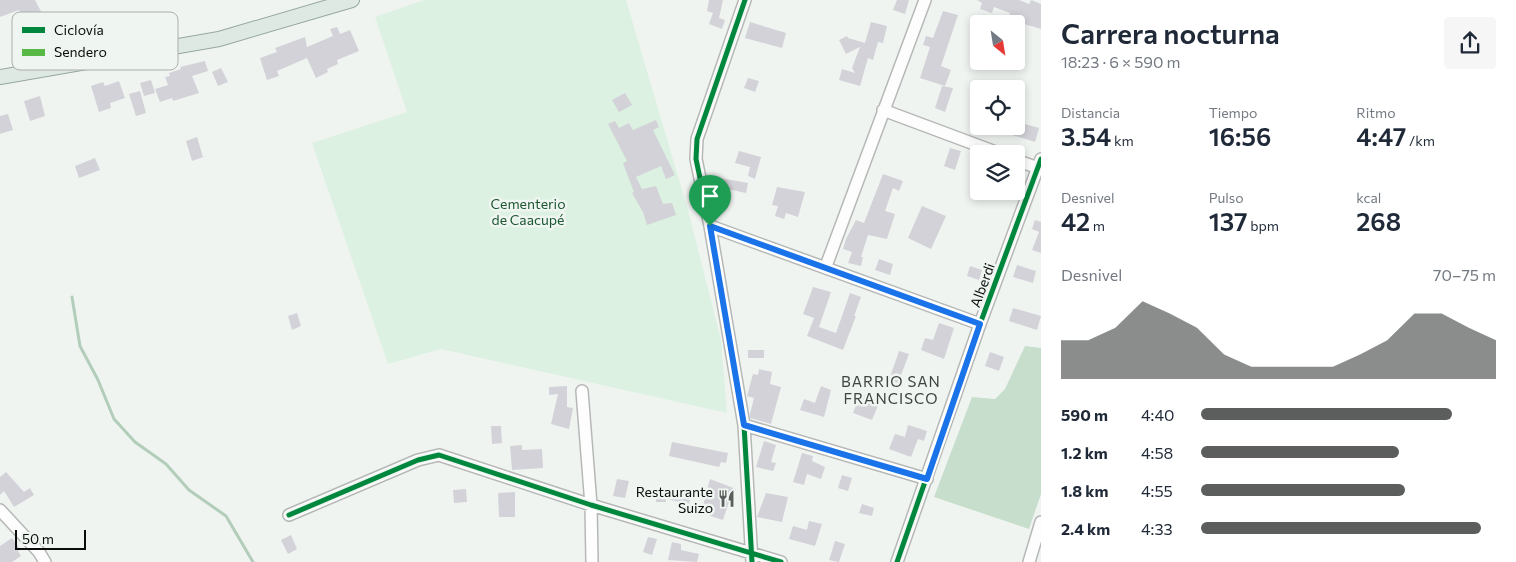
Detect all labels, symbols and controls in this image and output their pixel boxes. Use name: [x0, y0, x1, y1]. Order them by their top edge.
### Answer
legend: [12, 12, 178, 70]
north arrow: [970, 15, 1025, 70]
map controls: [970, 15, 1025, 200]
text: Carrera nocturna: [1061, 16, 1280, 50]
button: share: [1444, 17, 1496, 69]
text: Ciclovía: [54, 21, 104, 38]
text: Sendero: [54, 43, 107, 60]
text: 18:23 · 6 × 590 m: [1061, 52, 1181, 71]
button: locate: [970, 80, 1025, 135]
text: Distancia: [1061, 104, 1120, 121]
text: Tiempo: [1209, 104, 1257, 121]
text: Ritmo: [1356, 104, 1396, 121]
text: 3.54: [1061, 121, 1111, 151]
text: 16:56: [1209, 121, 1271, 151]
text: 4:47: [1356, 121, 1406, 151]
text: km: [1111, 132, 1134, 149]
text: /km: [1406, 132, 1435, 149]
button: layers: [970, 145, 1025, 200]
pin: [689, 175, 731, 226]
icon: arrive: [696, 182, 724, 210]
text: Desnivel: [1061, 189, 1115, 206]
text: Pulso: [1209, 189, 1244, 206]
text: kcal: [1356, 189, 1381, 206]
park label: Cementerio de Caacupé: [490, 195, 566, 228]
text: 42: [1061, 206, 1090, 236]
text: 137: [1209, 206, 1248, 236]
text: 268: [1356, 206, 1401, 236]
text: m: [1090, 217, 1105, 234]
text: bpm: [1248, 217, 1279, 234]
street label: Alberdi: [966, 261, 998, 309]
text: Desnivel: [1061, 265, 1122, 284]
text: 70–75 m: [1433, 265, 1496, 284]
district label: BARRIO SAN FRANCISCO: [841, 372, 941, 407]
text: 590 m: [1061, 405, 1108, 424]
text: 4:40: [1141, 405, 1174, 424]
text: 1.2 km: [1061, 443, 1108, 462]
text: 4:58: [1141, 443, 1173, 462]
text: 1.8 km: [1061, 481, 1108, 500]
text: 4:55: [1141, 481, 1173, 500]
place label: Restaurante Suizo: [636, 483, 713, 516]
restaurant icon: Restaurante Suizo: [717, 489, 737, 509]
text: 2.4 km: [1061, 519, 1110, 538]
text: 4:33: [1141, 519, 1173, 538]
scale bar: [15, 527, 86, 550]
text: 50 m: [22, 530, 54, 547]

